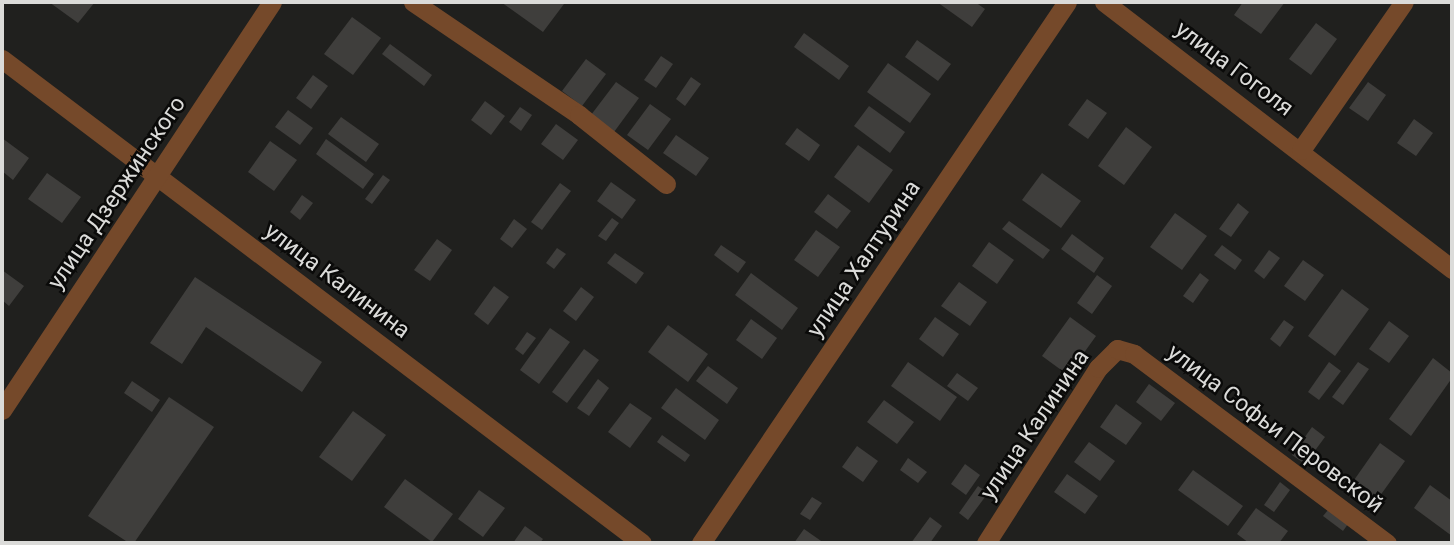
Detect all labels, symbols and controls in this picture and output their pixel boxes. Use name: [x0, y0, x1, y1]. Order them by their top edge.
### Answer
street label: улица Гоголя: [1169, 16, 1299, 122]
street label: улица Дзержинского: [42, 91, 192, 295]
street label: улица Халтурина: [801, 175, 927, 343]
street label: улица Калинина: [259, 217, 415, 345]
street label: улица Софьи Перовской: [1161, 339, 1389, 519]
street label: улица Калинина: [975, 345, 1095, 505]

